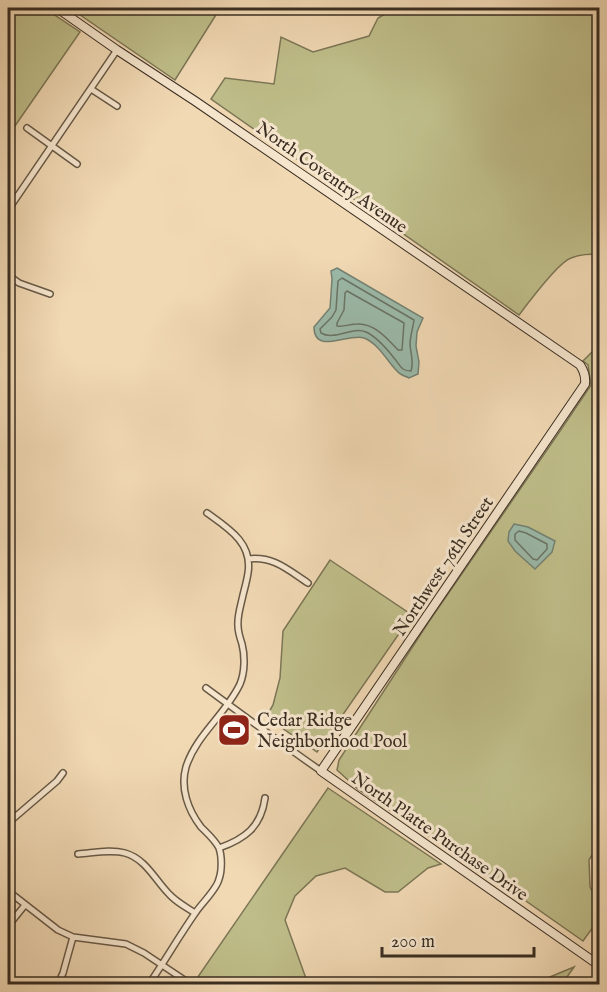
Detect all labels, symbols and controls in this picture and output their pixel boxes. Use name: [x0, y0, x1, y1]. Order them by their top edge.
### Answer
street label: North Coventry Avenue: [251, 117, 411, 239]
street label: Northwest 76th Street: [389, 493, 500, 641]
place label: Cedar Ridge Neighborhood Pool: [257, 710, 407, 754]
sports icon: Cedar Ridge Neighborhood Pool: [216, 712, 252, 748]
street label: North Platte Purchase Drive: [346, 767, 532, 907]
scale bar: [382, 920, 534, 958]
text: 200 m: [391, 931, 435, 954]

